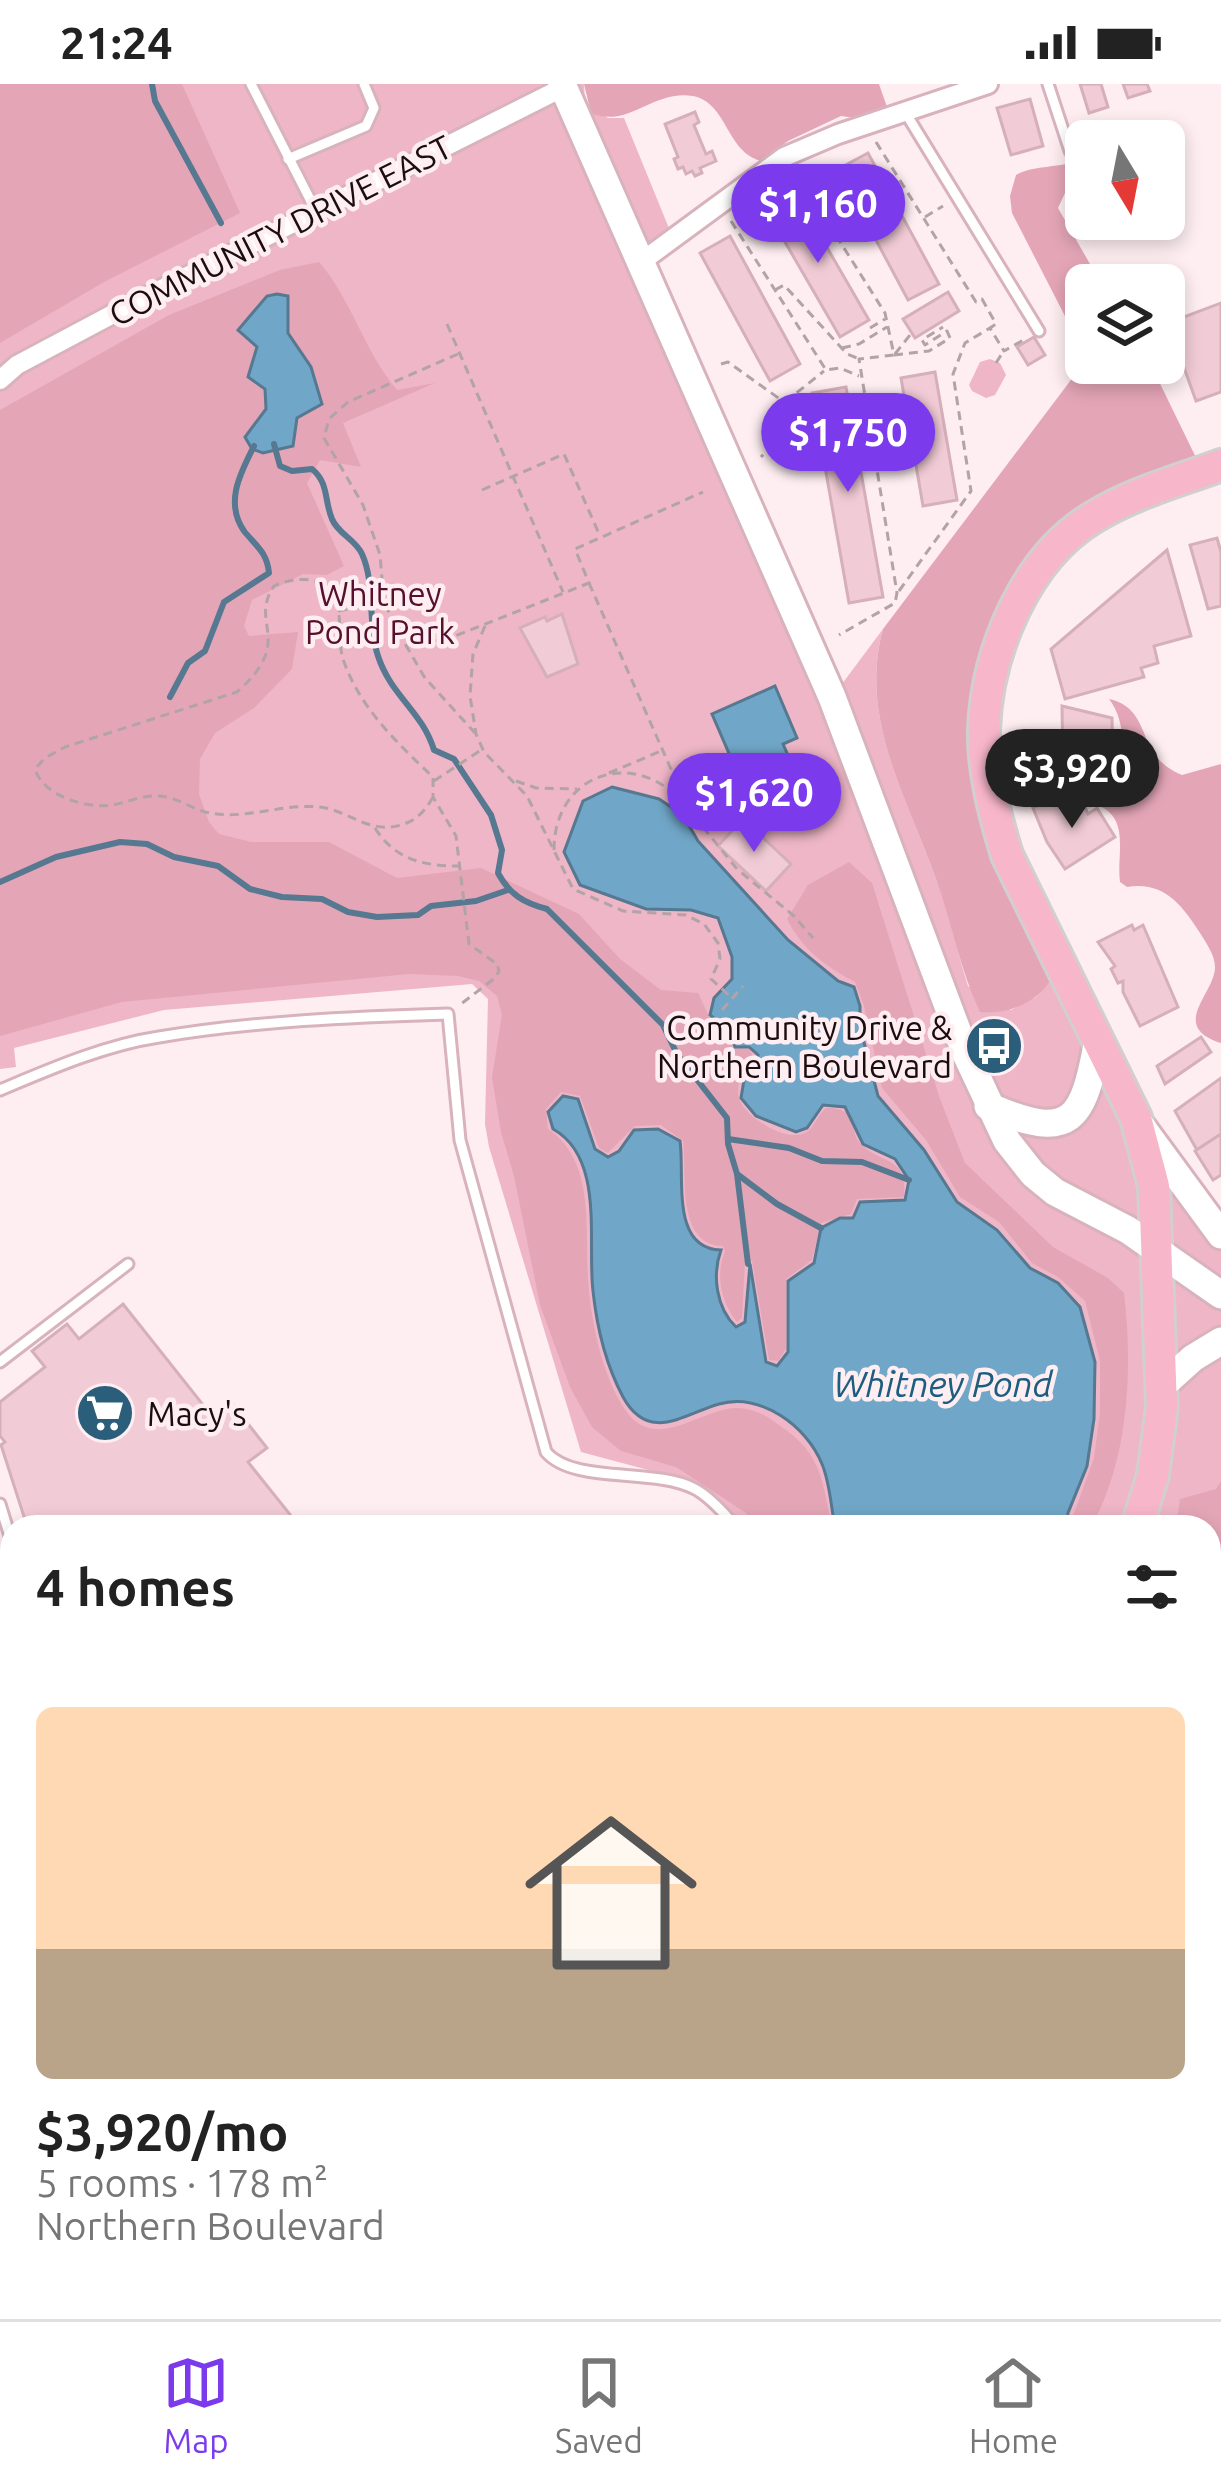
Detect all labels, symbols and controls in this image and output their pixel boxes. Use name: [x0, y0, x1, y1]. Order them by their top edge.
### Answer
text: 21:24: [60, 17, 173, 68]
north arrow: [1065, 120, 1185, 240]
map controls: [1065, 120, 1185, 384]
street label: COMMUNITY DRIVE EAST: [103, 127, 457, 333]
pin: $1,160: [720, 164, 916, 266]
text: $1,160: [758, 181, 878, 224]
button: layers: [1065, 264, 1185, 384]
pin: $1,750: [750, 393, 946, 495]
text: $1,750: [788, 410, 908, 453]
park label: Whitney Pond Park: [305, 575, 455, 650]
pin: $3,920: [974, 729, 1170, 831]
text: $3,920: [1012, 746, 1132, 789]
pin: $1,620: [656, 753, 852, 855]
text: $1,620: [694, 770, 814, 813]
place label: Community Drive & Northern Boulevard: [657, 1009, 952, 1084]
bus stop icon: Community Drive & Northern Boulevard: [963, 1015, 1025, 1077]
water label: Whitney Pond: [833, 1363, 1053, 1404]
supermarket icon: Macy's: [74, 1382, 136, 1444]
place label: Macy's: [147, 1395, 247, 1432]
icon: filters: [1119, 1554, 1185, 1620]
text: 4 homes: [36, 1558, 235, 1616]
icon: home: [503, 1785, 719, 2001]
text: $3,920/mo: [36, 2103, 288, 2161]
text: 5 rooms · 178 m²: [36, 2161, 328, 2204]
text: Northern Boulevard: [36, 2204, 385, 2247]
tab: Map: [163, 2350, 229, 2459]
tab: Saved: [555, 2350, 643, 2459]
tab: Home: [969, 2350, 1058, 2459]

